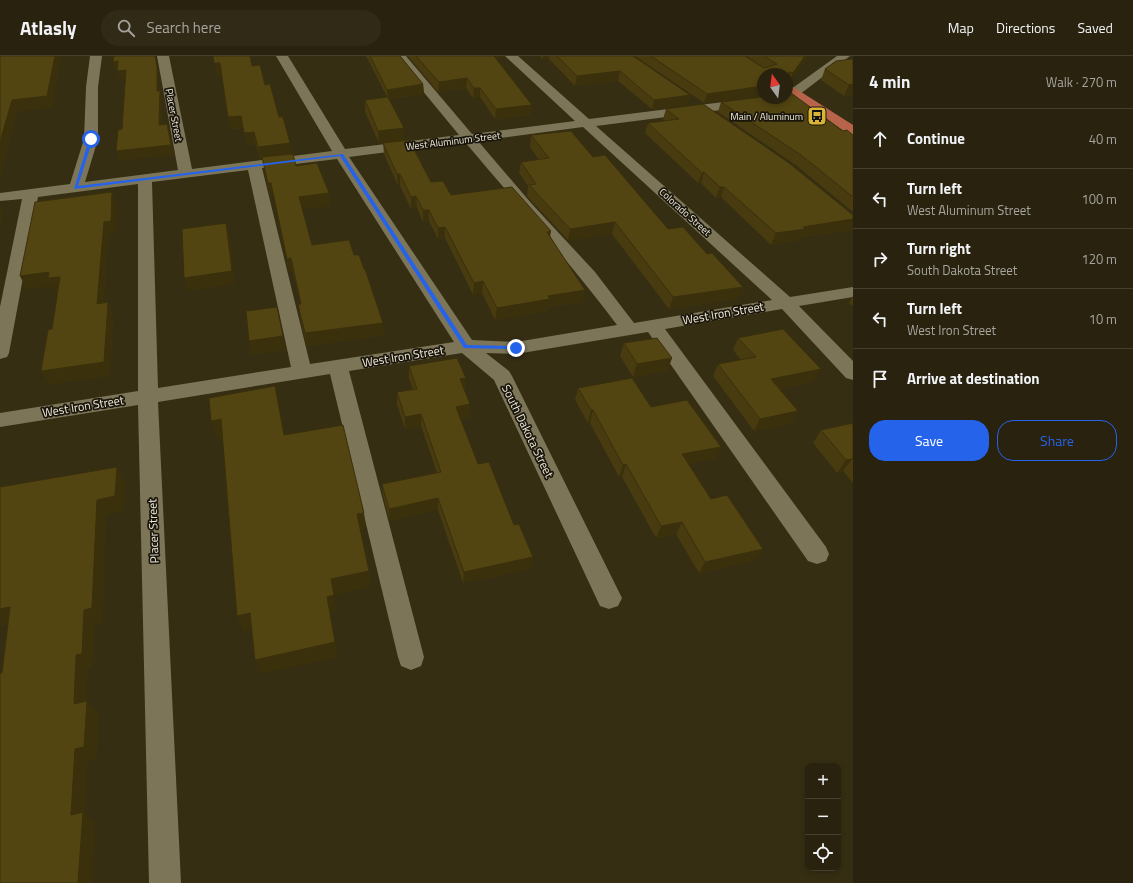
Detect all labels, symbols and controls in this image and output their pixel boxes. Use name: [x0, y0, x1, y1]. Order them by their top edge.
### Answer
search box: [101, 10, 381, 46]
text: Atlasly: [20, 13, 77, 42]
text: Search here: [147, 16, 221, 39]
icon: search: [115, 17, 137, 39]
text: Map: [948, 17, 974, 38]
text: Directions: [996, 17, 1055, 38]
text: Saved: [1077, 17, 1113, 38]
north arrow: [757, 68, 793, 104]
text: 4 min: [869, 69, 910, 95]
text: Walk · 270 m: [1046, 72, 1117, 92]
street label: Placer Street: [161, 87, 187, 143]
bus stop icon: Main / Aluminum: [806, 105, 828, 127]
place label: Main / Aluminum: [730, 109, 803, 124]
text: Continue: [907, 127, 965, 150]
street label: West Aluminum Street: [405, 128, 502, 154]
icon: ahead: [869, 128, 891, 150]
text: 40 m: [1089, 129, 1117, 149]
route start: [82, 130, 100, 148]
text: Turn left: [907, 177, 962, 200]
street label: Colorado Street: [656, 185, 715, 240]
icon: left: [869, 188, 891, 210]
text: 100 m: [1081, 189, 1117, 209]
text: West Aluminum Street: [907, 200, 1031, 220]
text: Turn right: [907, 237, 971, 260]
icon: right: [869, 248, 891, 270]
text: 120 m: [1081, 249, 1117, 269]
text: South Dakota Street: [907, 260, 1017, 280]
street label: West Iron Street: [681, 296, 766, 329]
text: Turn left: [907, 297, 962, 320]
icon: left: [869, 308, 891, 330]
text: 10 m: [1089, 309, 1117, 329]
text: West Iron Street: [907, 320, 996, 340]
route end: [507, 339, 525, 357]
street label: West Iron Street: [361, 340, 446, 372]
text: Arrive at destination: [907, 367, 1040, 390]
icon: arrive: [869, 368, 891, 390]
street label: South Dakota Street: [497, 381, 559, 482]
street label: West Iron Street: [41, 390, 126, 422]
button: Save: [869, 420, 989, 461]
button: Share: [997, 420, 1117, 461]
street label: Placer Street: [142, 497, 164, 564]
map controls: [805, 763, 841, 871]
button: +: [805, 763, 841, 799]
button: −: [805, 799, 841, 835]
button: locate: [805, 835, 841, 871]

